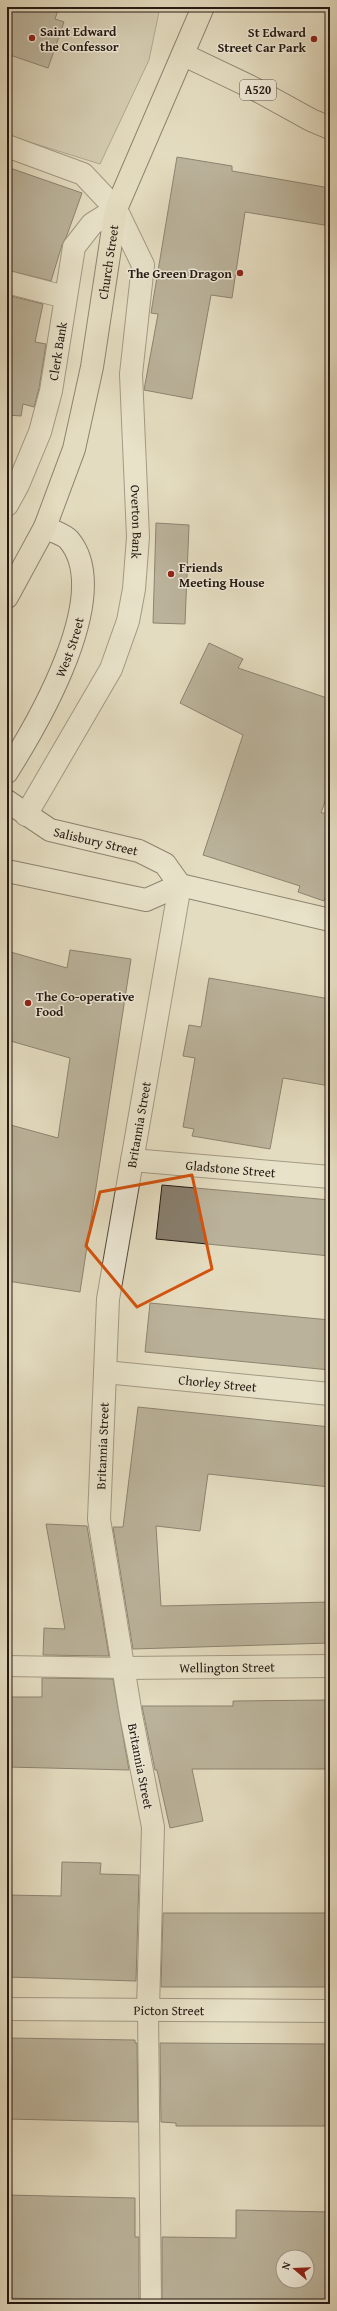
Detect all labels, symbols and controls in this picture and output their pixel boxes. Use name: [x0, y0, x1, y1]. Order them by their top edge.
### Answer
place label: Saint Edward the Confessor: [40, 22, 119, 56]
place label: St Edward Street Car Park: [217, 23, 307, 57]
marker: Saint Edward the Confessor: [27, 33, 37, 43]
marker: St Edward Street Car Park: [309, 34, 319, 44]
road number: A520: [240, 80, 276, 100]
street label: Church Street: [93, 223, 124, 301]
place label: The Green Dragon: [128, 264, 232, 283]
marker: The Green Dragon: [235, 268, 245, 278]
street label: Clerk Bank: [44, 320, 72, 382]
street label: Overton Bank: [126, 484, 147, 560]
place label: Friends Meeting House: [179, 558, 265, 592]
marker: Friends Meeting House: [166, 569, 176, 579]
street label: West Street: [51, 615, 89, 680]
street label: Salisbury Street: [52, 822, 140, 861]
place label: The Co-operative Food: [36, 987, 134, 1021]
marker: The Co-operative Food: [23, 998, 33, 1008]
street label: Britannia Street: [122, 1080, 156, 1169]
street label: Gladstone Street: [185, 1156, 277, 1182]
street label: Chorley Street: [177, 1370, 258, 1397]
street label: Britannia Street: [91, 1401, 114, 1490]
street label: Wellington Street: [179, 1658, 275, 1677]
street label: Britannia Street: [123, 1721, 158, 1811]
street label: Picton Street: [134, 2001, 205, 2020]
north arrow: [275, 2249, 315, 2289]
text: N: [277, 2259, 295, 2272]

